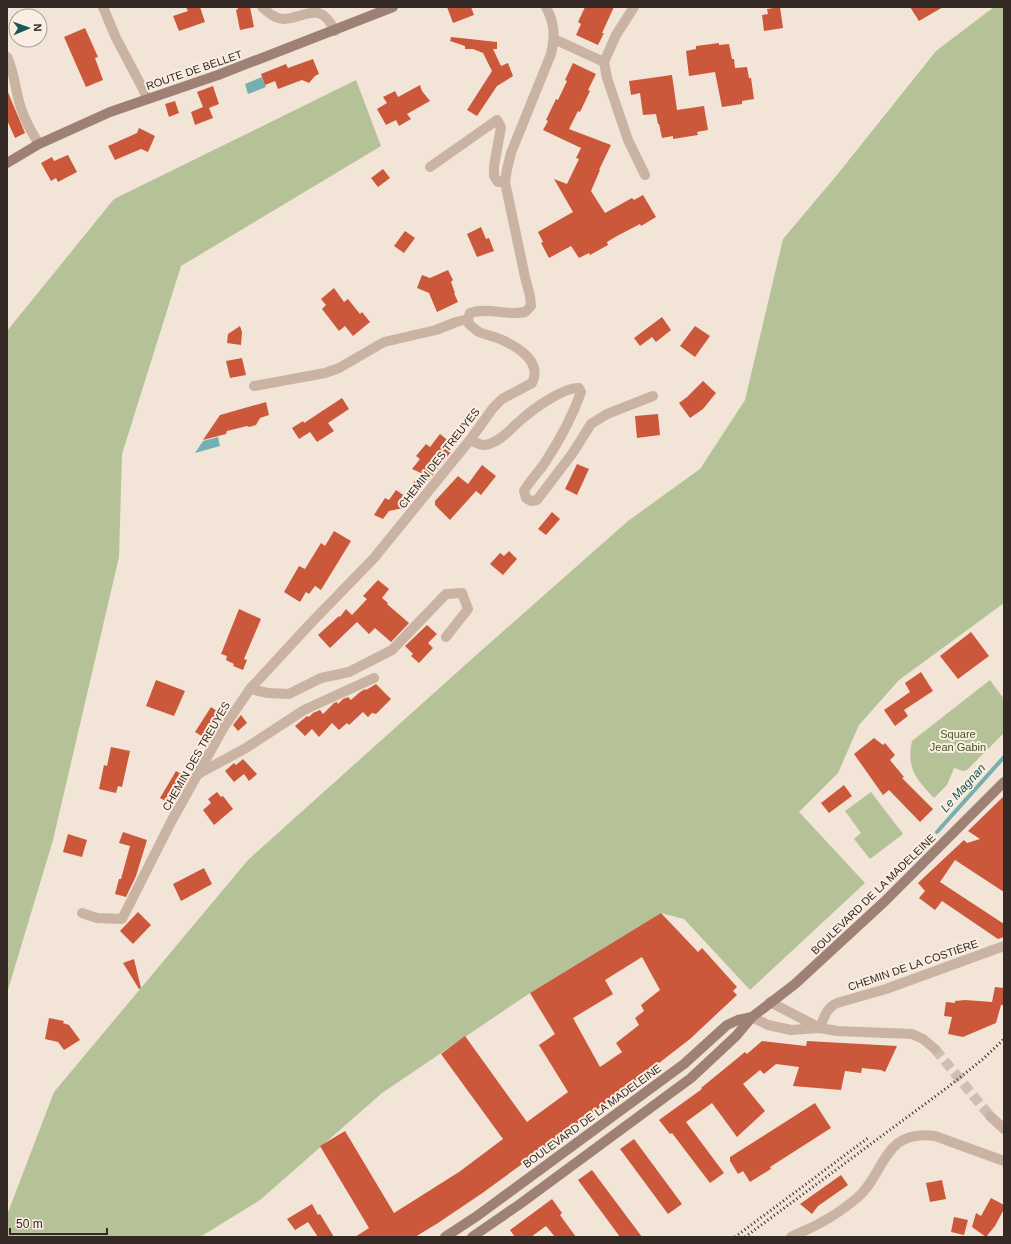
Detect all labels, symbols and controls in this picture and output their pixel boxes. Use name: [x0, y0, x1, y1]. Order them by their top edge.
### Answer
north arrow: [8, 8, 48, 48]
text: N: [32, 23, 44, 32]
street label: ROUTE DE BELLET: [144, 48, 244, 92]
street label: CHEMIN DES TREUYES: [396, 405, 482, 511]
street label: CHEMIN DES TREUYES: [160, 699, 232, 813]
park label: Square Jean Gabin: [930, 728, 986, 753]
water label: Le Magnan: [938, 761, 989, 815]
street label: BOULEVARD DE LA MADELEINE: [808, 831, 938, 957]
street label: CHEMIN DE LA COSTIÈRE: [846, 937, 980, 993]
street label: BOULEVARD DE LA MADELEINE: [521, 1062, 663, 1170]
scale bar: [10, 1210, 107, 1236]
text: 50 m: [16, 1217, 43, 1231]

